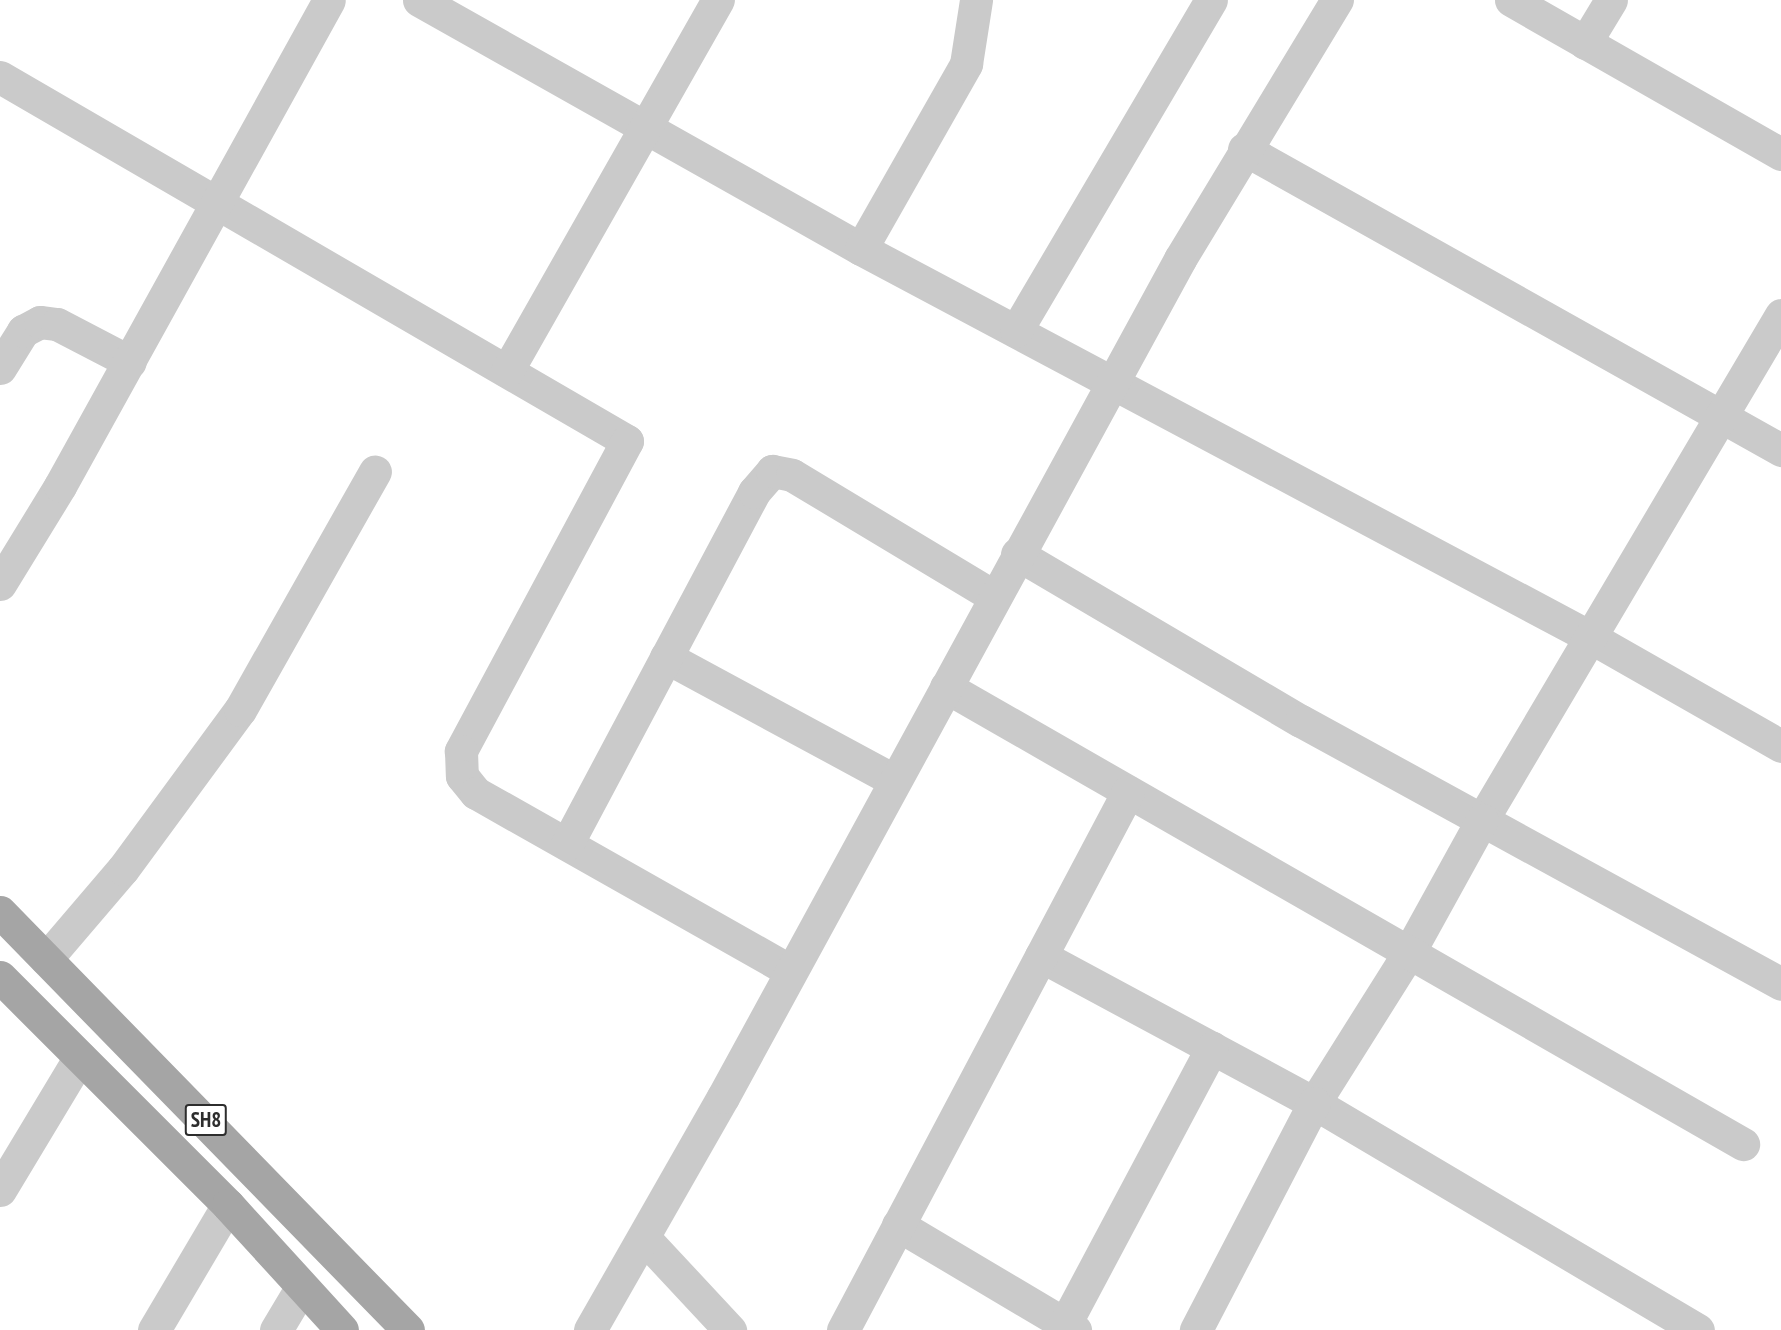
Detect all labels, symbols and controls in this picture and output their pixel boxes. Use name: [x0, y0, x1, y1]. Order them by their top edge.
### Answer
road number: SH8: [184, 1102, 228, 1138]

